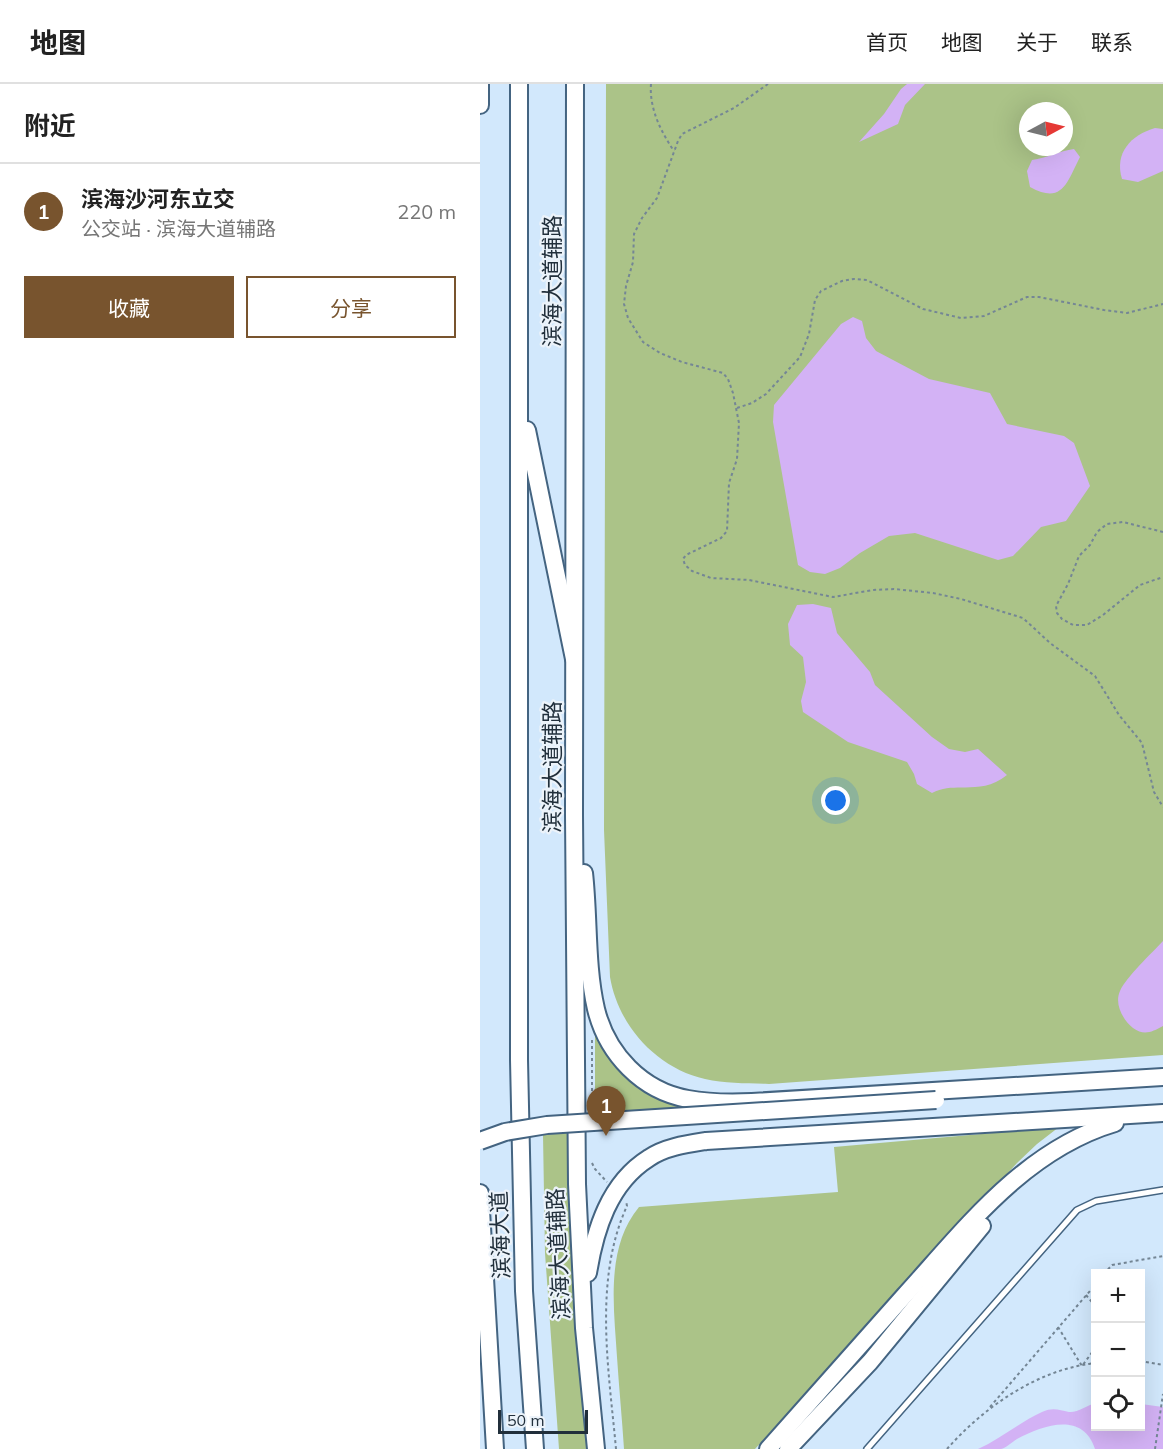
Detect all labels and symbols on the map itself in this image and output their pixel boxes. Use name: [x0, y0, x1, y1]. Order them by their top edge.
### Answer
north arrow: [1019, 102, 1073, 156]
street label: 滨海大道辅路: [538, 215, 566, 347]
street label: 滨海大道辅路: [538, 701, 566, 833]
your location: [821, 786, 850, 815]
pin: 1: [586, 1086, 626, 1136]
street label: 滨海大道辅路: [541, 1187, 575, 1321]
street label: 滨海大道: [484, 1191, 516, 1279]
scale bar: [498, 1407, 588, 1434]

